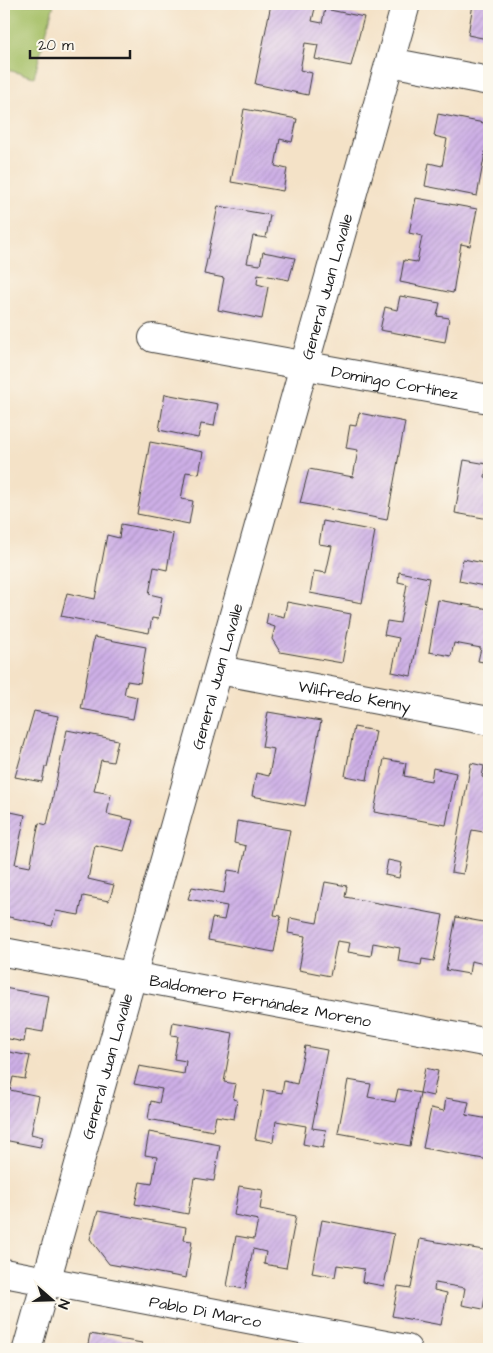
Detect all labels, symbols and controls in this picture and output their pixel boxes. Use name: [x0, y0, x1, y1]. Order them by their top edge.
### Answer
scale bar: [30, 28, 130, 60]
text: 20 m: [38, 35, 74, 56]
street label: General Juan Lavalle: [296, 211, 359, 362]
street label: Domingo Cortínez: [330, 361, 460, 405]
street label: General Juan Lavalle: [187, 601, 249, 752]
street label: Wilfredo Kenny: [297, 675, 413, 719]
street label: Baldomero Fernández Moreno: [148, 970, 373, 1033]
street label: General Juan Lavalle: [77, 990, 139, 1142]
north arrow: [28, 1276, 78, 1326]
street label: Pablo Di Marco: [147, 1291, 263, 1333]
text: N: [52, 1297, 74, 1312]

